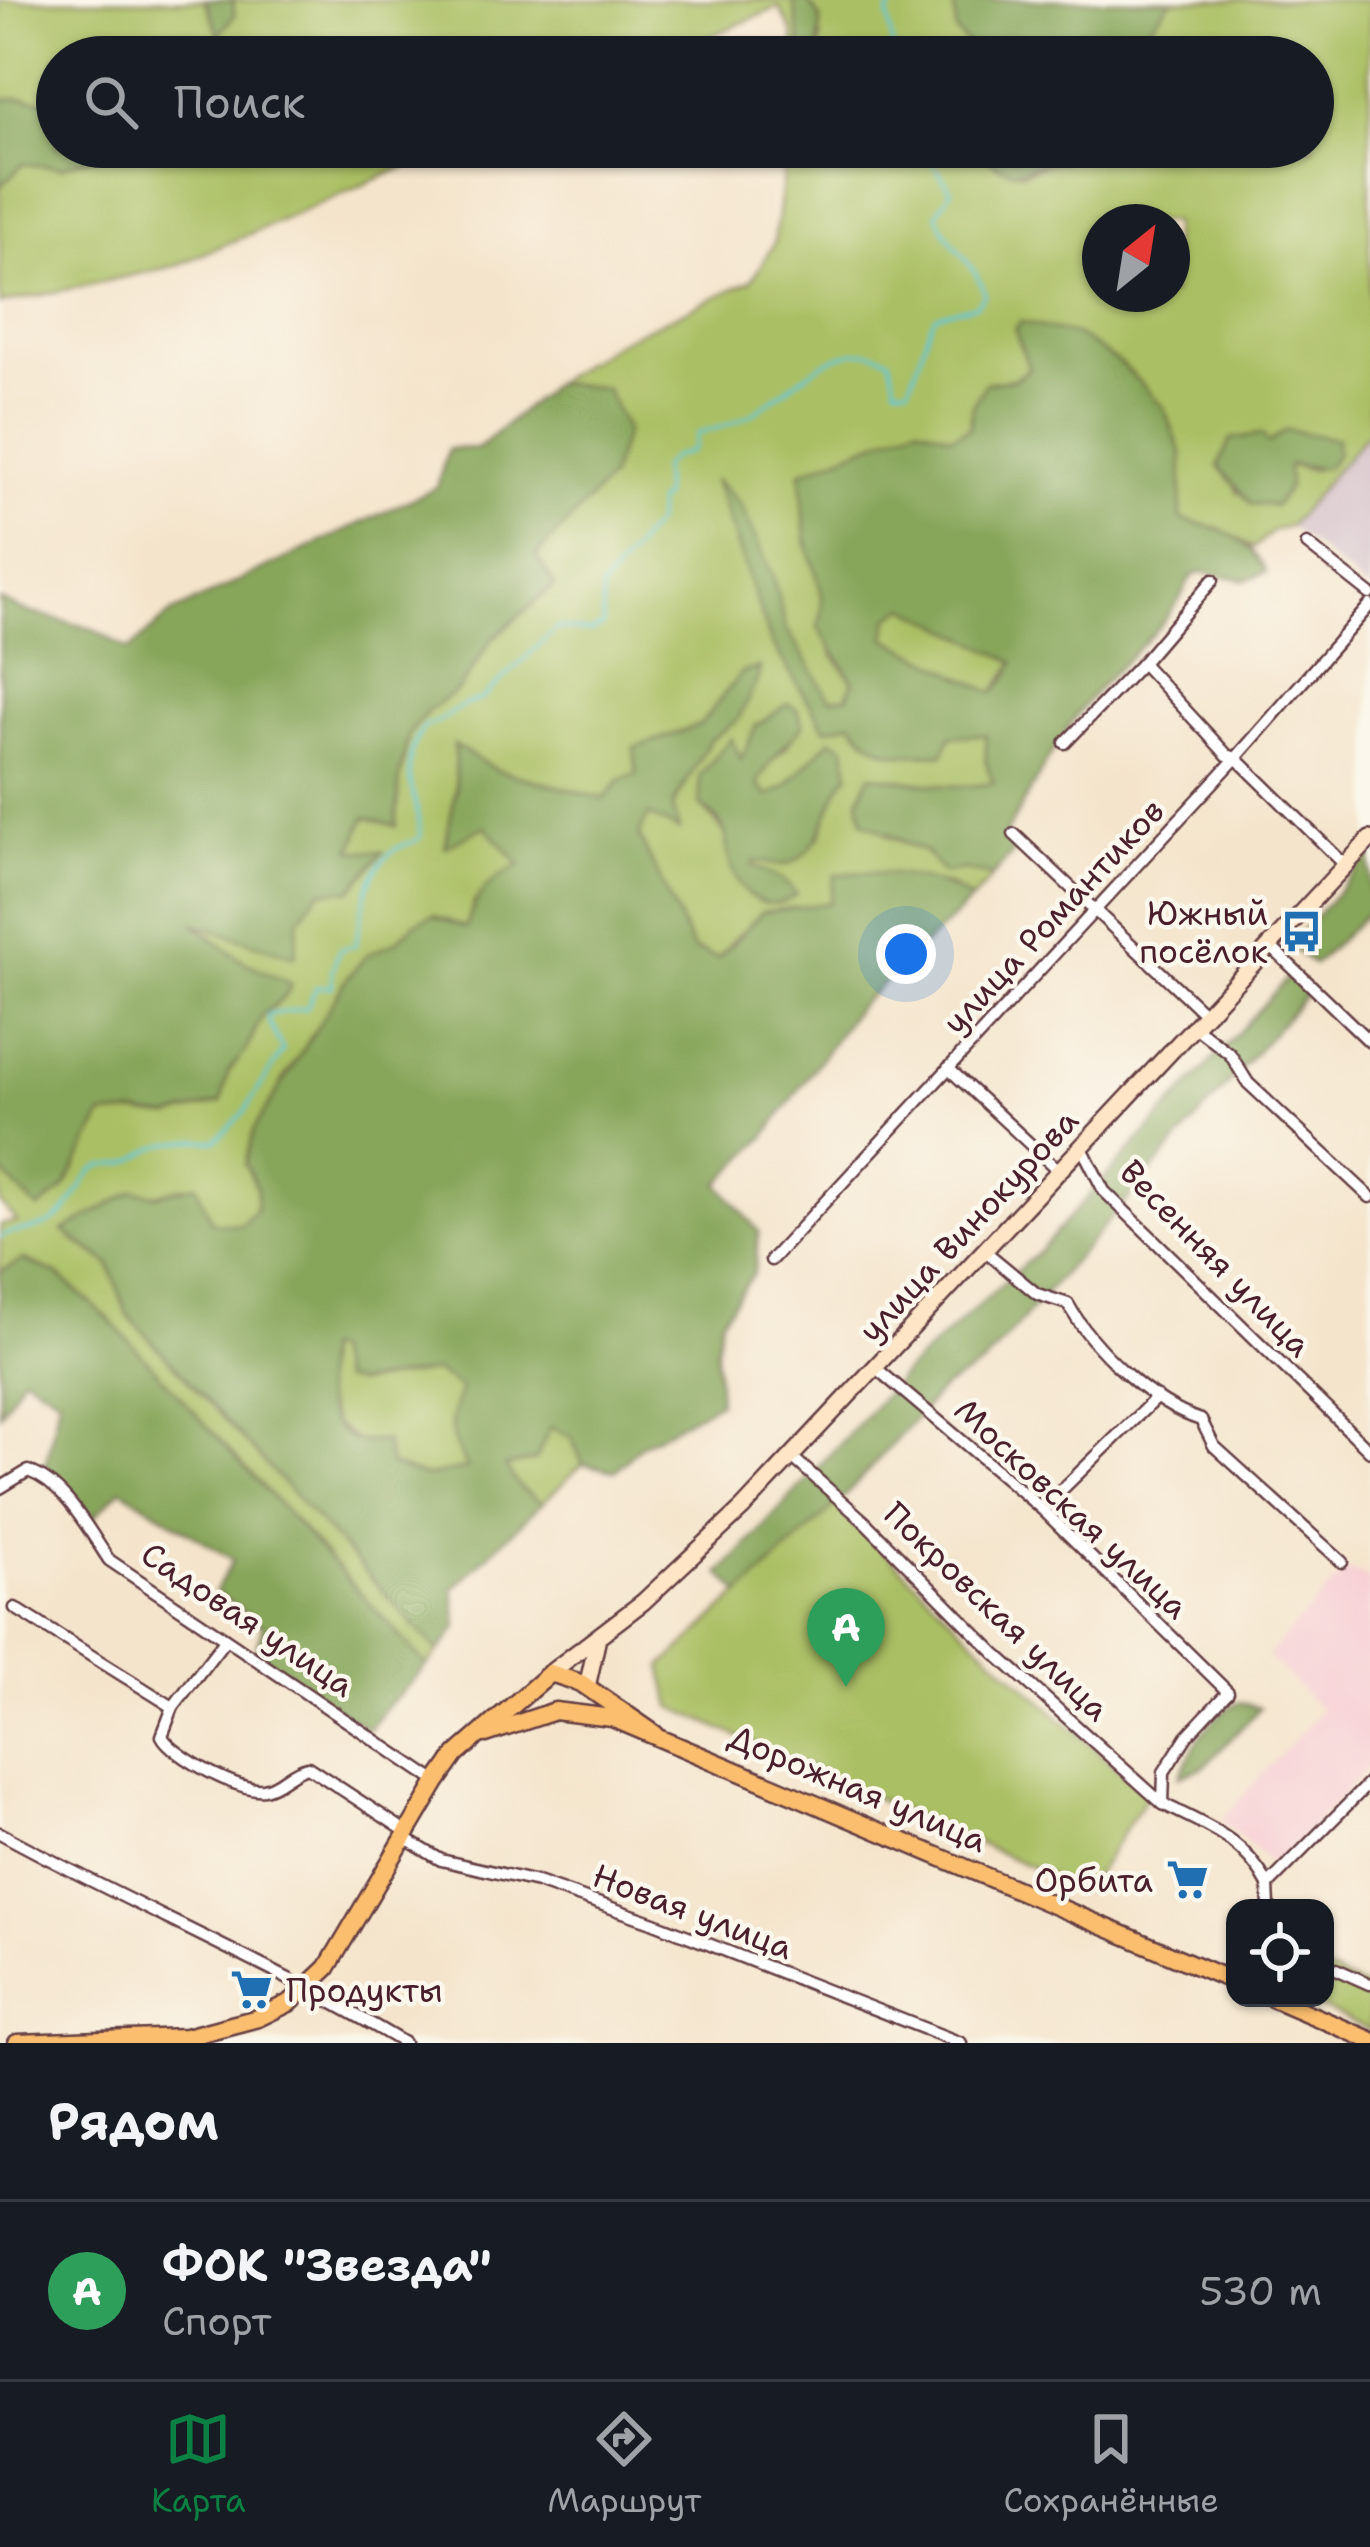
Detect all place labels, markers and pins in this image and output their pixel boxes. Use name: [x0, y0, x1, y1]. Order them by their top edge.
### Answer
place label: Южный посёлок: [1139, 891, 1268, 974]
bus stop icon: Южный посёлок: [1279, 909, 1325, 955]
pin: A: [807, 1588, 885, 1687]
supermarket icon: Орбита: [1164, 1857, 1210, 1903]
place label: Орбита: [1034, 1858, 1153, 1903]
supermarket icon: Продукты: [229, 1967, 275, 2013]
place label: Продукты: [286, 1968, 443, 2013]

